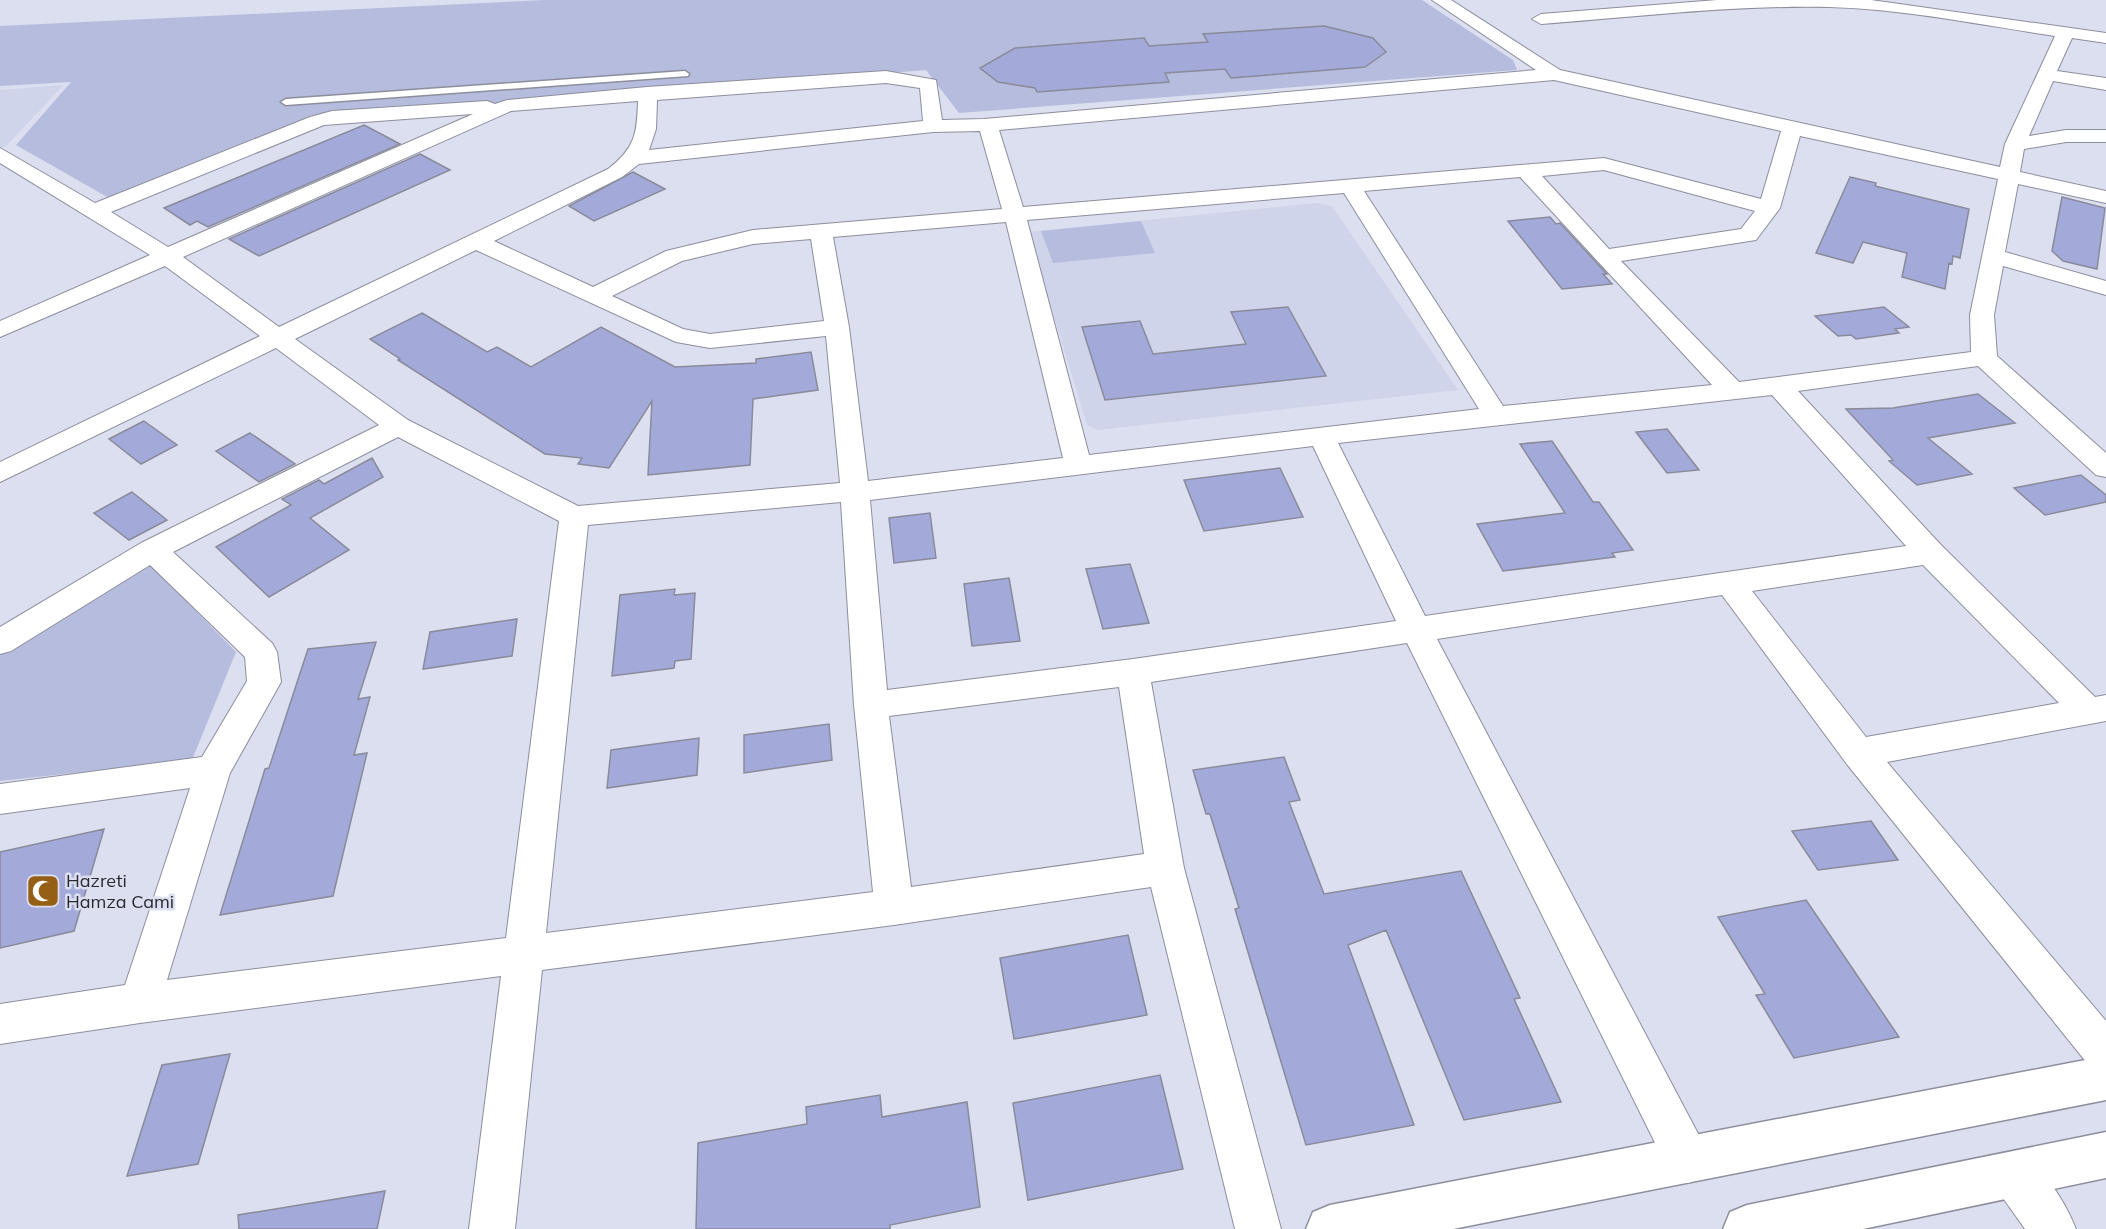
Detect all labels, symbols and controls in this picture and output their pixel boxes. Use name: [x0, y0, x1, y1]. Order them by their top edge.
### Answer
place label: Hazreti Hamza Cami: [66, 869, 174, 913]
mosque icon: Hazreti Hamza Cami: [25, 873, 61, 909]

